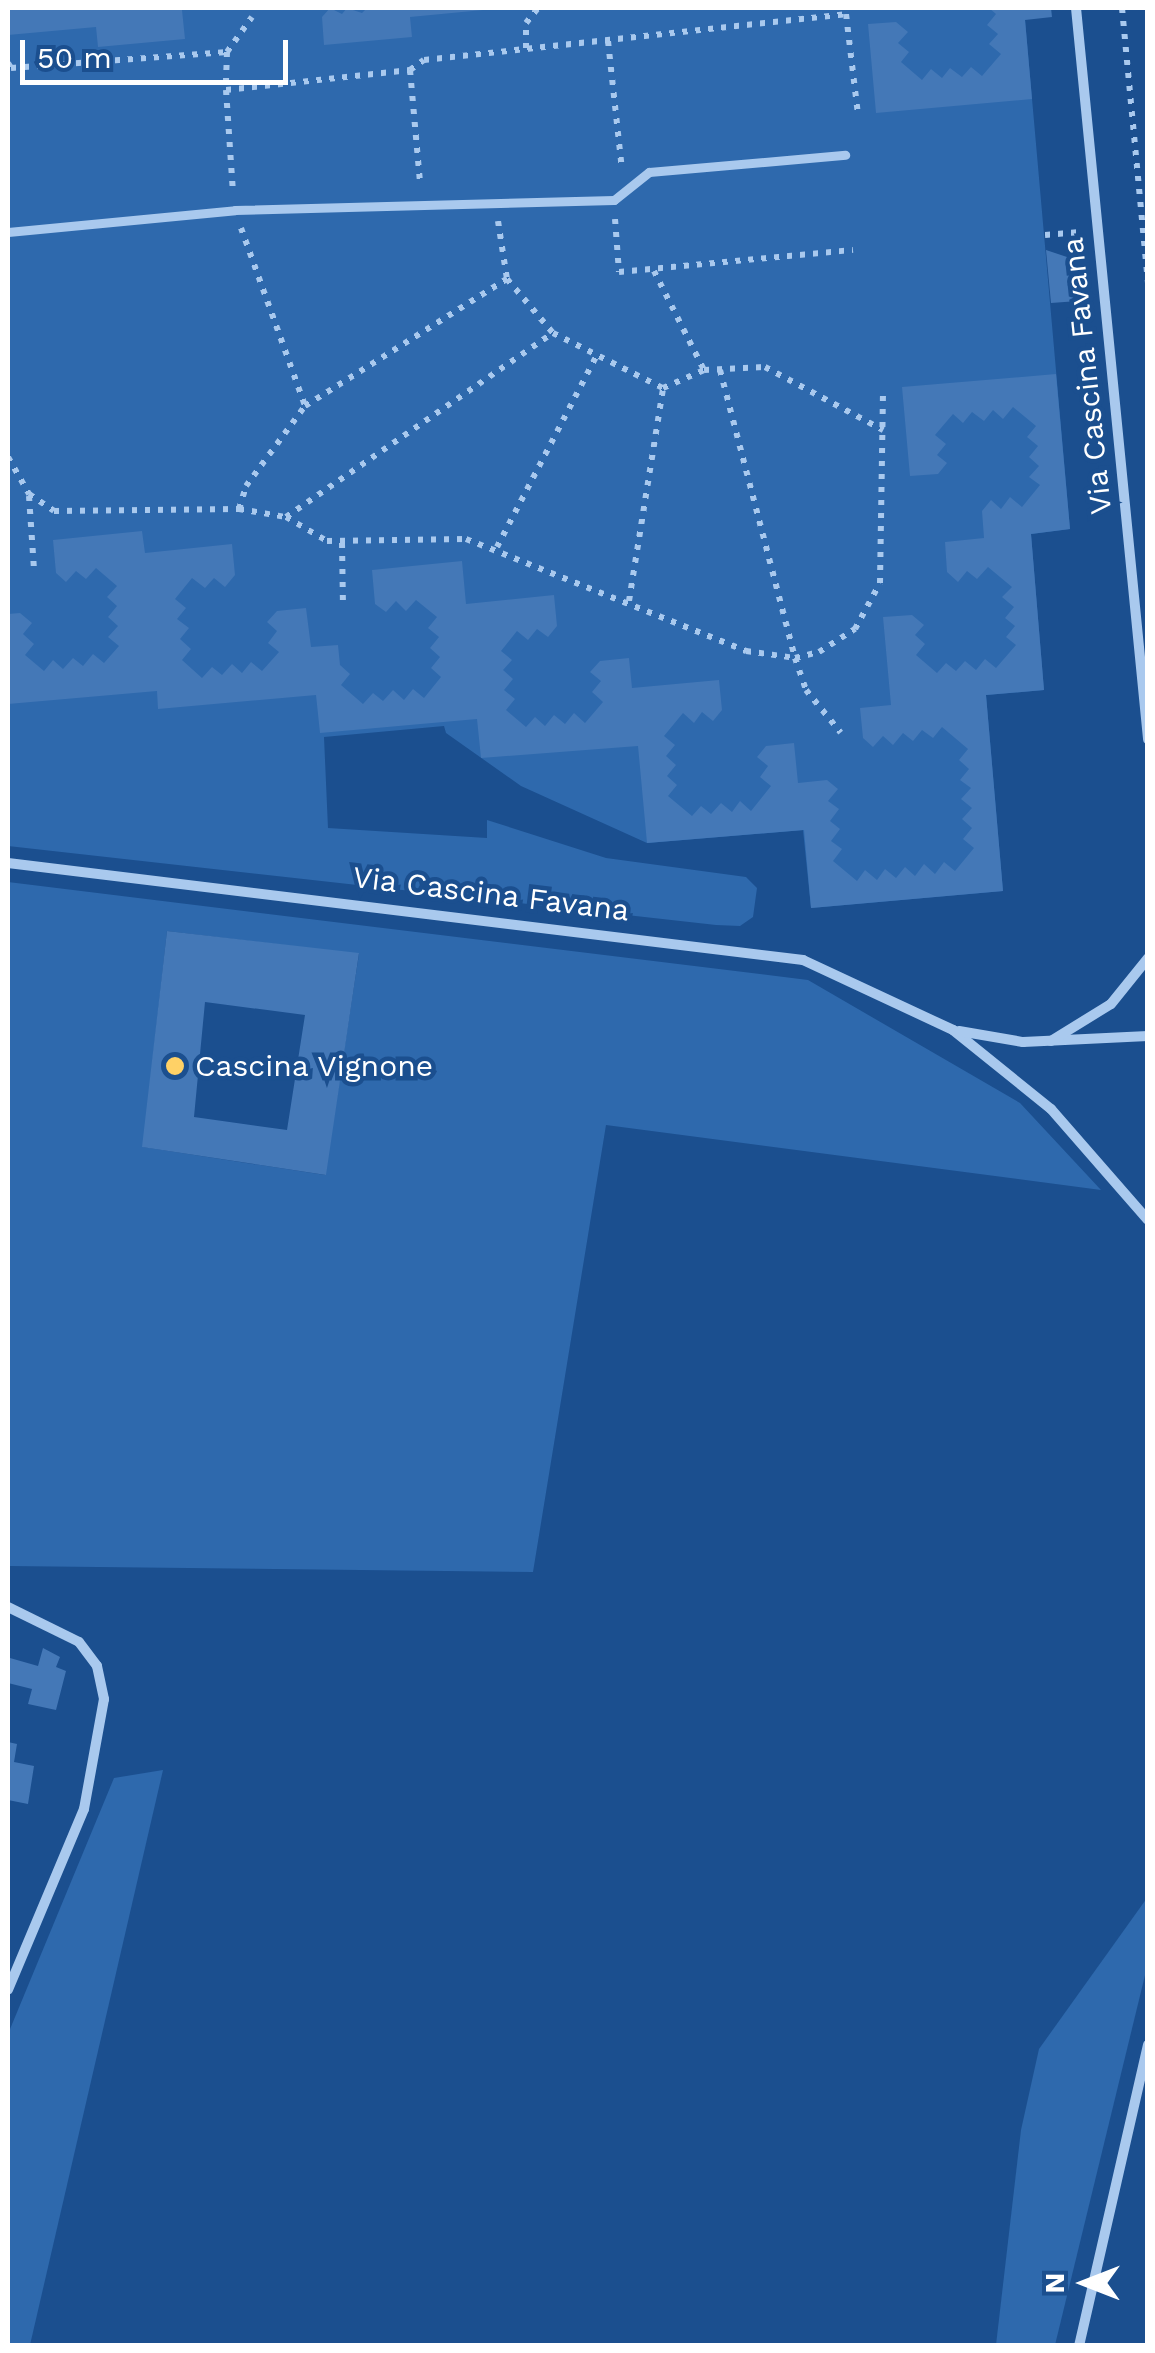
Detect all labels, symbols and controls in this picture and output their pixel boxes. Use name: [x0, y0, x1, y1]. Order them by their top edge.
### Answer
scale bar: [25, 20, 292, 82]
text: 50 m: [37, 40, 112, 75]
street label: Via Cascina Favana: [1054, 235, 1120, 517]
street label: Via Cascina Favana: [350, 859, 632, 929]
place label: Cascina Vignone: [195, 1048, 435, 1084]
marker: Cascina Vignone: [164, 1055, 186, 1077]
north arrow: [1035, 2233, 1135, 2333]
text: N: [1038, 2273, 1071, 2293]

